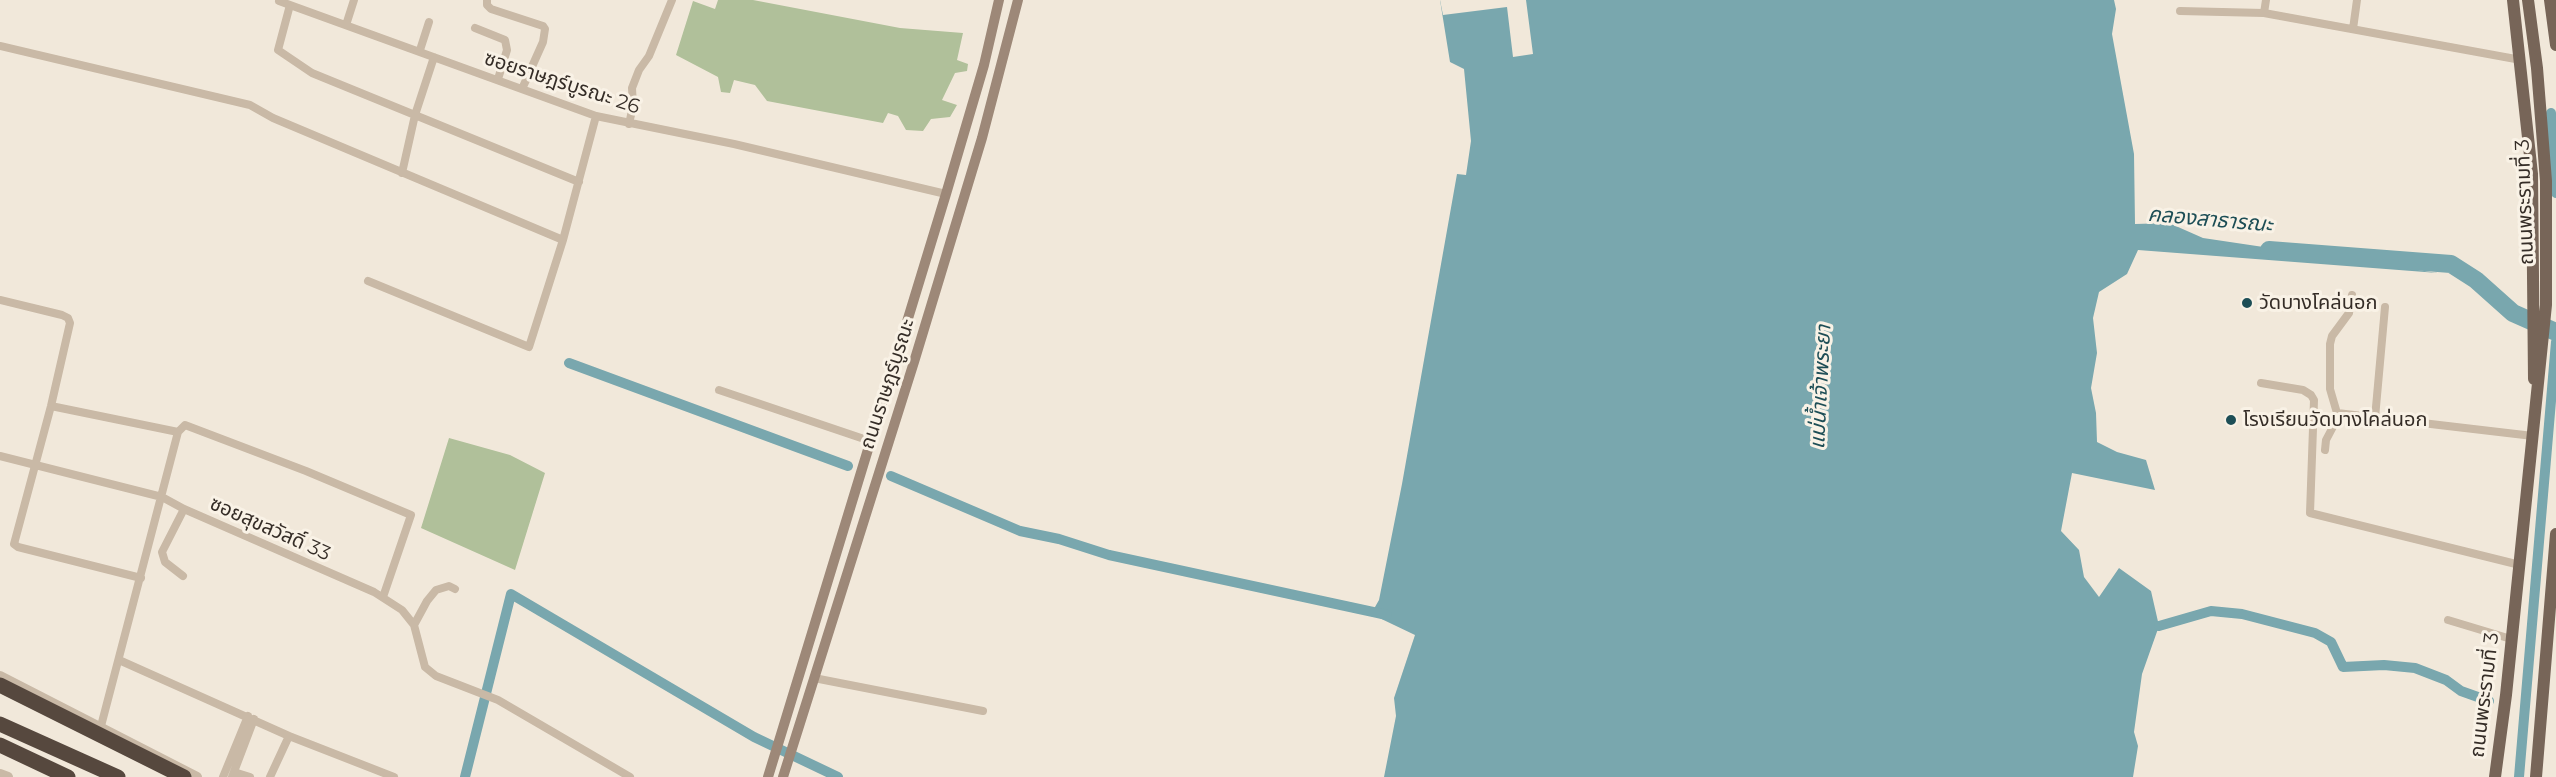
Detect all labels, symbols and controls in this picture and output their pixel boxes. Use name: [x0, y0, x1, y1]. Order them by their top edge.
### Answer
street label: ซอยราษฎร์บูรณะ 26: [481, 46, 643, 120]
street label: ถนนพระรามที่ 3: [2511, 139, 2539, 265]
water label: คลองสาธารณะ: [2147, 202, 2273, 238]
place label: วัดบางโคล่นอก: [2259, 291, 2377, 315]
marker: วัดบางโคล่นอก: [2240, 296, 2254, 310]
street label: ถนนราษฎร์บูรณะ: [856, 316, 920, 452]
water label: แม่น้ำเจ้าพระยา: [1805, 324, 1837, 450]
place label: โรงเรียนวัดบางโคล่นอก: [2243, 408, 2428, 432]
marker: โรงเรียนวัดบางโคล่นอก: [2224, 413, 2238, 427]
street label: ซอยสุขสวัสดิ์ 33: [206, 492, 334, 566]
street label: ถนนพระรามที่ 3: [2465, 631, 2505, 759]

